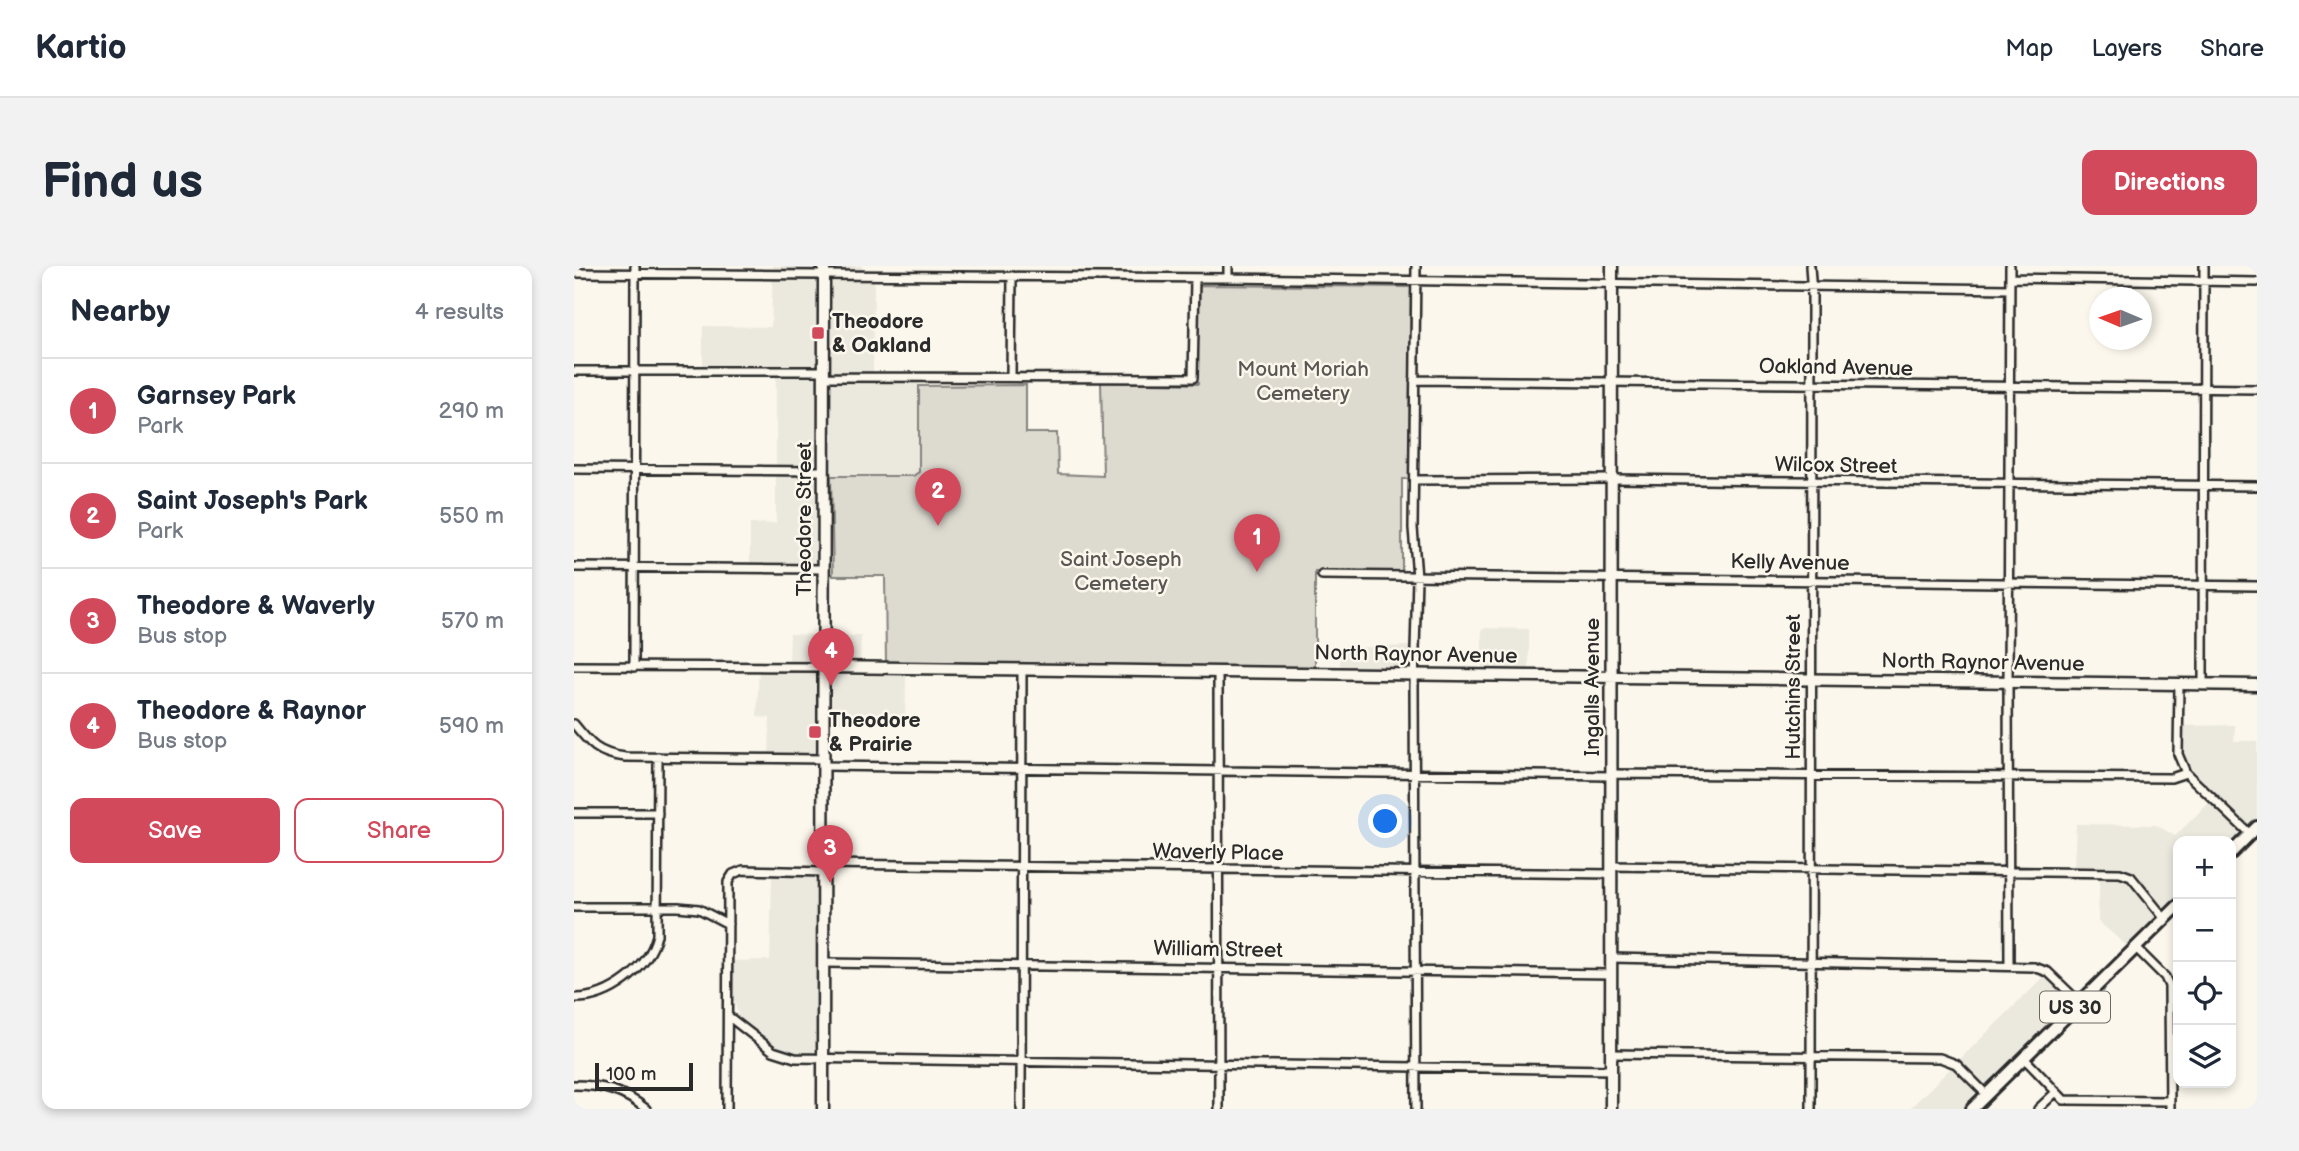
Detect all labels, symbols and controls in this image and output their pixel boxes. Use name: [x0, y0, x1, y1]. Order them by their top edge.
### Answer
text: Kartio: [35, 28, 127, 68]
text: Map: [2005, 34, 2053, 63]
text: Layers: [2091, 34, 2162, 63]
text: Share: [2200, 34, 2264, 63]
button: Directions: [2082, 150, 2257, 215]
text: Find us: [42, 153, 203, 212]
north arrow: [2089, 287, 2152, 350]
text: Nearby: [70, 294, 170, 330]
text: 4 results: [415, 298, 504, 326]
place label: Theodore & Oakland: [832, 309, 931, 358]
marker: Theodore & Oakland: [810, 325, 826, 341]
street label: Oakland Avenue: [1759, 354, 1913, 381]
park label: Mount Moriah Cemetery: [1237, 357, 1369, 406]
text: Garnsey Park: [137, 381, 296, 412]
text: 1: [88, 397, 98, 425]
text: 290 m: [438, 397, 504, 425]
text: Park: [137, 412, 183, 440]
street label: Theodore Street: [792, 441, 817, 596]
street label: Wilcox Street: [1774, 452, 1898, 479]
pin: 2: [915, 468, 961, 526]
text: Saint Joseph's Park: [137, 486, 368, 517]
text: 2: [86, 502, 100, 530]
text: 550 m: [439, 502, 504, 530]
pin: 1: [1234, 514, 1280, 572]
text: Park: [137, 517, 183, 545]
park label: Saint Joseph Cemetery: [1060, 547, 1182, 596]
street label: Kelly Avenue: [1730, 549, 1850, 576]
text: Theodore & Waverly: [137, 591, 375, 622]
text: 3: [86, 607, 100, 635]
text: 570 m: [441, 607, 504, 635]
street label: Hutchins Street: [1781, 614, 1806, 760]
street label: Ingalls Avenue: [1580, 618, 1605, 756]
text: Bus stop: [137, 622, 227, 650]
pin: 4: [808, 628, 854, 686]
street label: North Raynor Avenue: [1314, 640, 1518, 669]
street label: North Raynor Avenue: [1881, 648, 2085, 677]
text: Theodore & Raynor: [137, 696, 366, 727]
place label: Theodore & Prairie: [829, 708, 921, 757]
text: 4: [86, 712, 100, 740]
text: 590 m: [439, 712, 504, 740]
marker: Theodore & Prairie: [807, 724, 823, 740]
text: Bus stop: [137, 727, 227, 755]
button: Save: [70, 798, 280, 863]
button: Share: [294, 798, 504, 863]
your location: [1368, 804, 1402, 838]
pin: 3: [807, 825, 853, 883]
map controls: [2173, 836, 2236, 1088]
button: +: [2173, 836, 2236, 899]
street label: Waverly Place: [1152, 839, 1284, 866]
button: −: [2173, 899, 2236, 962]
street label: William Street: [1153, 936, 1284, 963]
button: locate: [2173, 962, 2236, 1025]
road number: US 30: [2040, 992, 2110, 1022]
button: layers: [2173, 1025, 2236, 1088]
scale bar: [595, 1060, 693, 1092]
text: 100 m: [606, 1063, 657, 1086]

